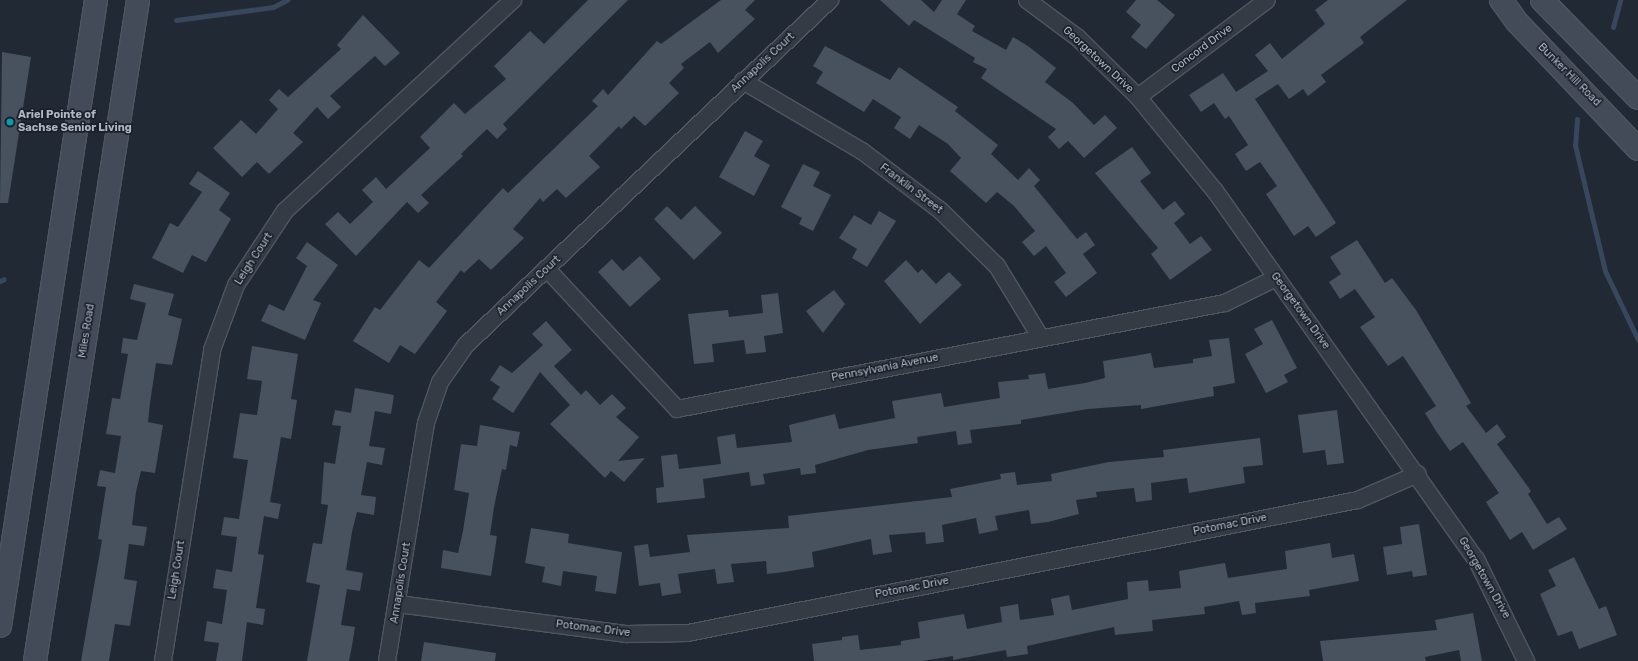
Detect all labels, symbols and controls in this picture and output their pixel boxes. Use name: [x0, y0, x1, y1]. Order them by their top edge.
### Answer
street label: Concord Drive: [1169, 22, 1235, 76]
street label: Georgetown Drive: [1060, 24, 1136, 96]
street label: Annapolis Court: [729, 30, 797, 96]
street label: Bunker Hill Road: [1535, 41, 1603, 109]
place label: Ariel Pointe of Sachse Senior Living: [18, 109, 132, 135]
marker: Ariel Pointe of Sachse Senior Living: [5, 117, 15, 127]
street label: Franklin Street: [877, 161, 945, 217]
street label: Leigh Court: [232, 230, 276, 288]
street label: Annapolis Court: [495, 253, 563, 319]
street label: Georgetown Drive: [1268, 270, 1332, 352]
street label: Miles Road: [76, 303, 98, 359]
street label: Pennsylvania Avenue: [830, 351, 940, 385]
street label: Potomac Drive: [1192, 511, 1268, 539]
street label: Georgetown Drive: [1455, 535, 1513, 621]
street label: Leigh Court: [166, 540, 188, 600]
street label: Annapolis Court: [388, 541, 414, 625]
street label: Potomac Drive: [874, 574, 950, 602]
street label: Potomac Drive: [555, 618, 631, 640]

